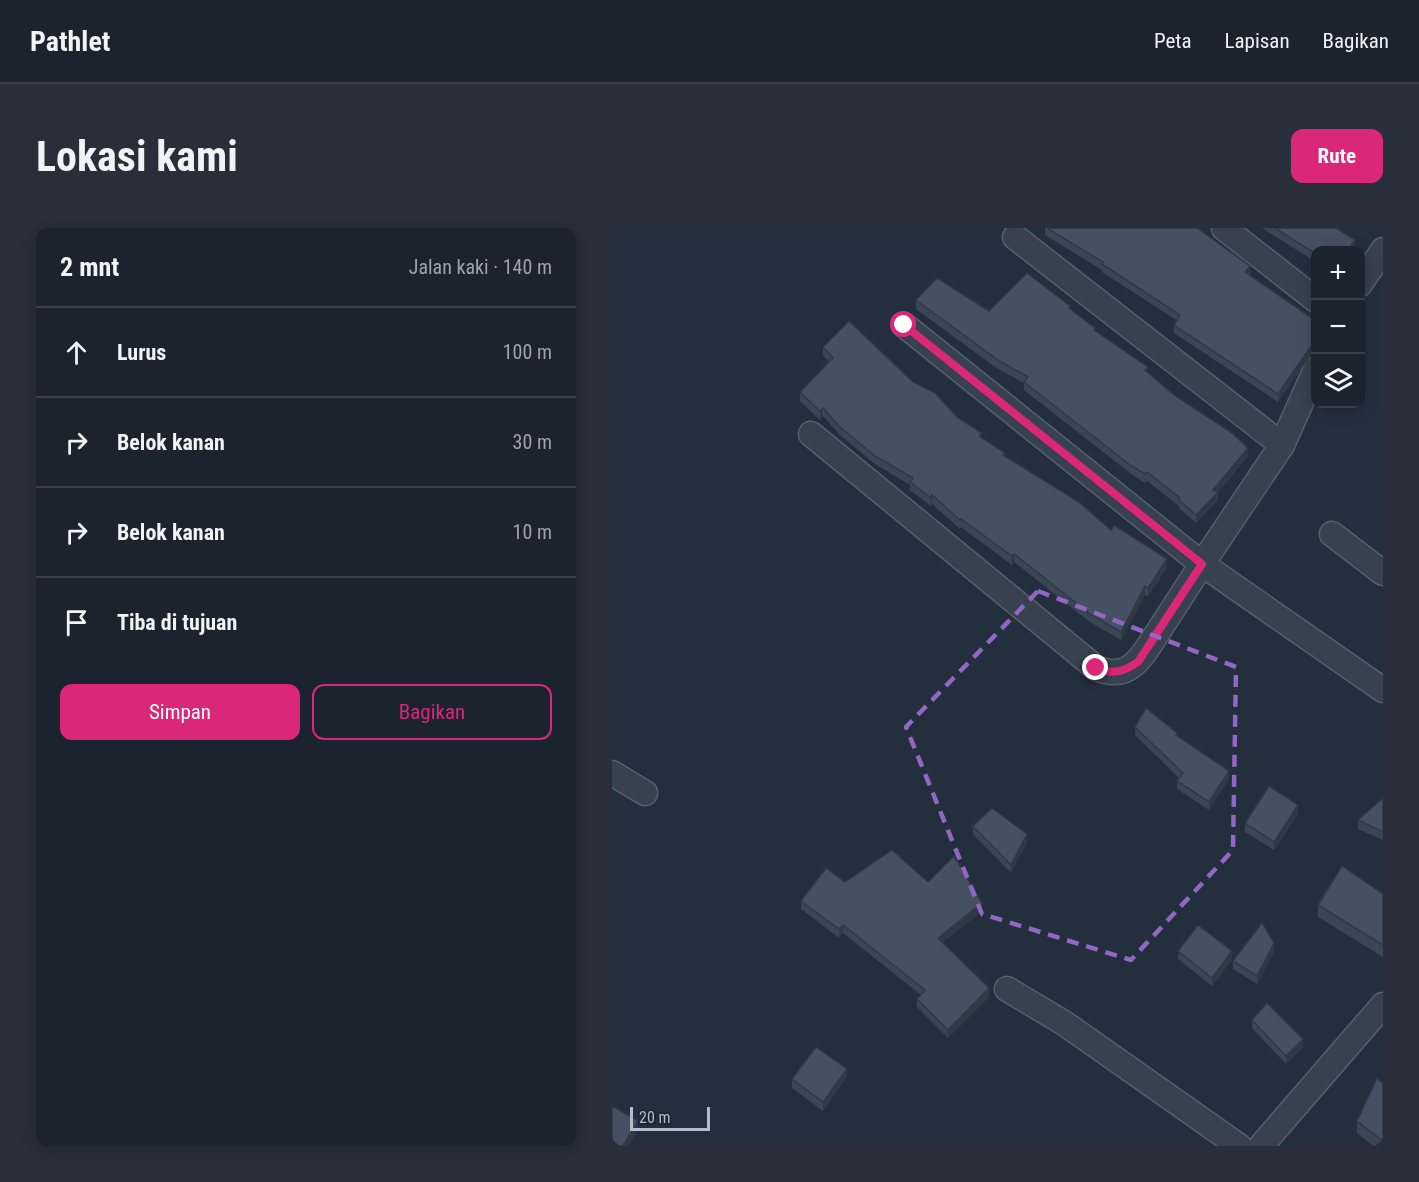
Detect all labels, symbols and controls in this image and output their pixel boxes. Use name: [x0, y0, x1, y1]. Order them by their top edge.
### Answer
text: Pathlet: [30, 25, 110, 58]
text: Peta: [1154, 29, 1192, 53]
text: Lapisan: [1225, 29, 1290, 53]
text: Bagikan: [1323, 29, 1389, 53]
button: Rute: [1291, 129, 1383, 183]
text: Lokasi kami: [36, 132, 238, 181]
map controls: [1311, 246, 1365, 408]
button: +: [1311, 246, 1365, 300]
text: 2 mnt: [60, 252, 119, 282]
text: Jalan kaki · 140 m: [409, 255, 552, 279]
button: −: [1311, 300, 1365, 354]
route start: [890, 311, 916, 337]
icon: ahead: [60, 336, 93, 369]
text: Lurus: [117, 340, 166, 365]
text: 100 m: [503, 340, 552, 364]
button: layers: [1311, 354, 1365, 408]
icon: right: [60, 426, 93, 459]
text: Belok kanan: [117, 430, 225, 455]
text: 30 m: [513, 430, 552, 454]
icon: right: [60, 516, 93, 549]
text: Belok kanan: [117, 520, 225, 545]
text: 10 m: [513, 520, 552, 544]
icon: arrive: [60, 606, 93, 639]
text: Tiba di tujuan: [117, 610, 237, 635]
route end: [1082, 654, 1108, 680]
button: Simpan: [60, 684, 300, 740]
button: Bagikan: [312, 684, 552, 740]
scale bar: [630, 1104, 710, 1132]
text: 20 m: [639, 1108, 671, 1127]

